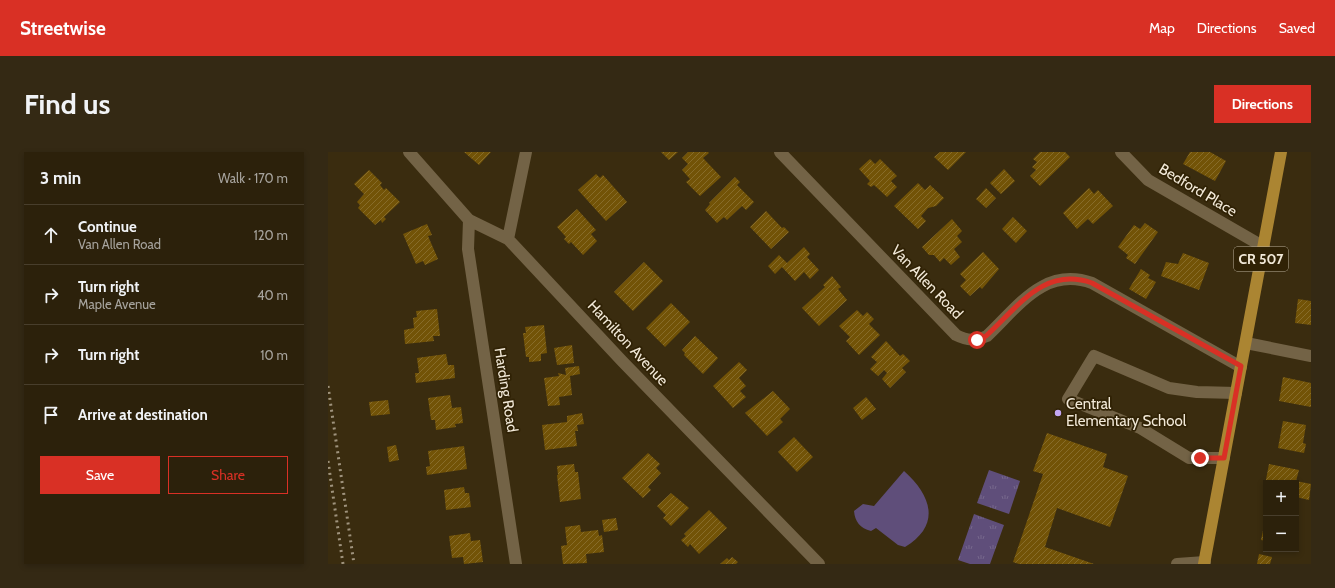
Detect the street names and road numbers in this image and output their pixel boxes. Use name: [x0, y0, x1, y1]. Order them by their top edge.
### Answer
street label: Bedford Place: [1156, 160, 1241, 221]
street label: Van Allen Road: [887, 241, 967, 323]
road number: CR 507: [1234, 247, 1288, 271]
street label: Hamilton Avenue: [584, 297, 672, 390]
street label: Harding Road: [490, 346, 522, 434]

